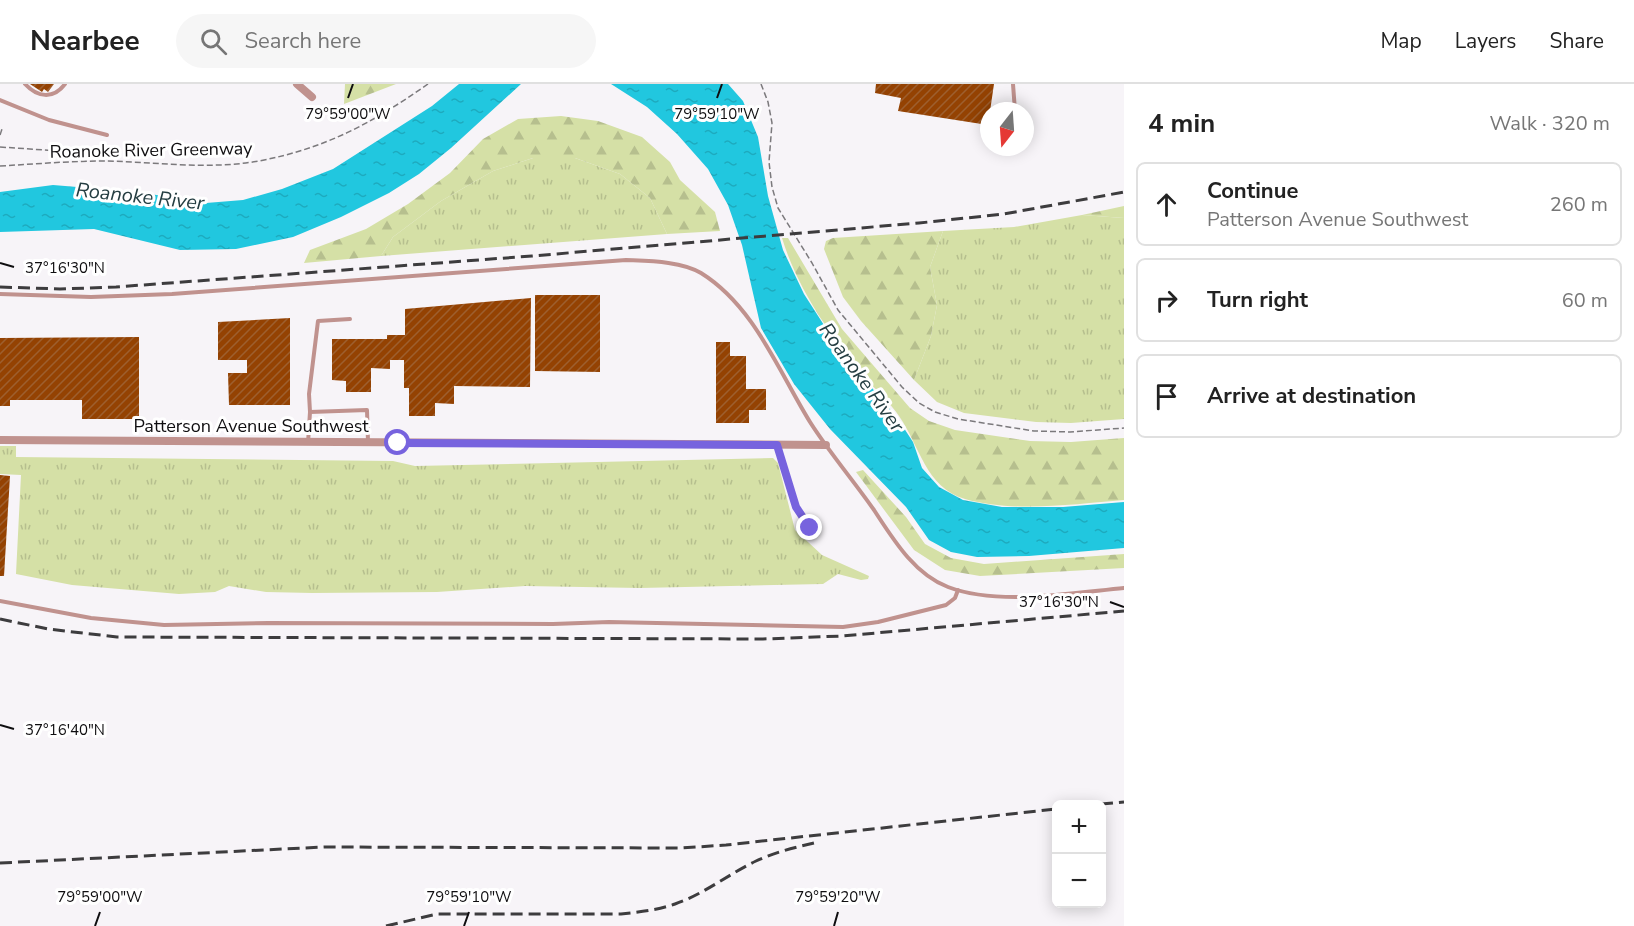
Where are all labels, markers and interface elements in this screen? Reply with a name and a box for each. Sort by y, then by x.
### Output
search box [176,14,596,68]
text: Nearbee [30,22,140,60]
icon: search [197,25,230,58]
text: Search here [245,26,361,56]
text: Map [1380,27,1422,55]
text: Layers [1455,27,1516,55]
text: Share [1549,27,1604,55]
north arrow [980,102,1034,156]
text: 79°59'00"W [305,104,391,124]
text: 79°59'10"W [674,104,760,124]
text: 4 min [1148,106,1215,141]
text: Walk · 320 m [1490,110,1610,137]
street label: Roanoke River Greenway [49,136,253,164]
water label: Roanoke River [74,176,206,217]
text: Continue [1207,176,1298,206]
icon: ahead [1150,188,1183,221]
text: 260 m [1550,191,1608,218]
text: Patterson Avenue Southwest [1207,206,1468,233]
text: 37°16'30"N [25,258,105,278]
icon: right [1150,284,1183,317]
text: Turn right [1207,285,1308,315]
text: 60 m [1562,287,1608,314]
water label: Roanoke River [813,317,911,438]
icon: arrive [1150,380,1183,413]
text: Arrive at destination [1207,381,1416,411]
street label: Patterson Avenue Southwest [133,414,369,438]
route start [384,429,410,455]
route end [796,514,822,540]
text: 37°16'30"N [1019,592,1099,612]
text: 37°16'40"N [25,720,105,740]
map controls [1052,800,1106,908]
button: + [1052,800,1106,854]
button: − [1052,854,1106,908]
text: 79°59'00"W [57,887,143,907]
text: 79°59'10"W [426,887,512,907]
text: 79°59'20"W [795,887,881,907]

